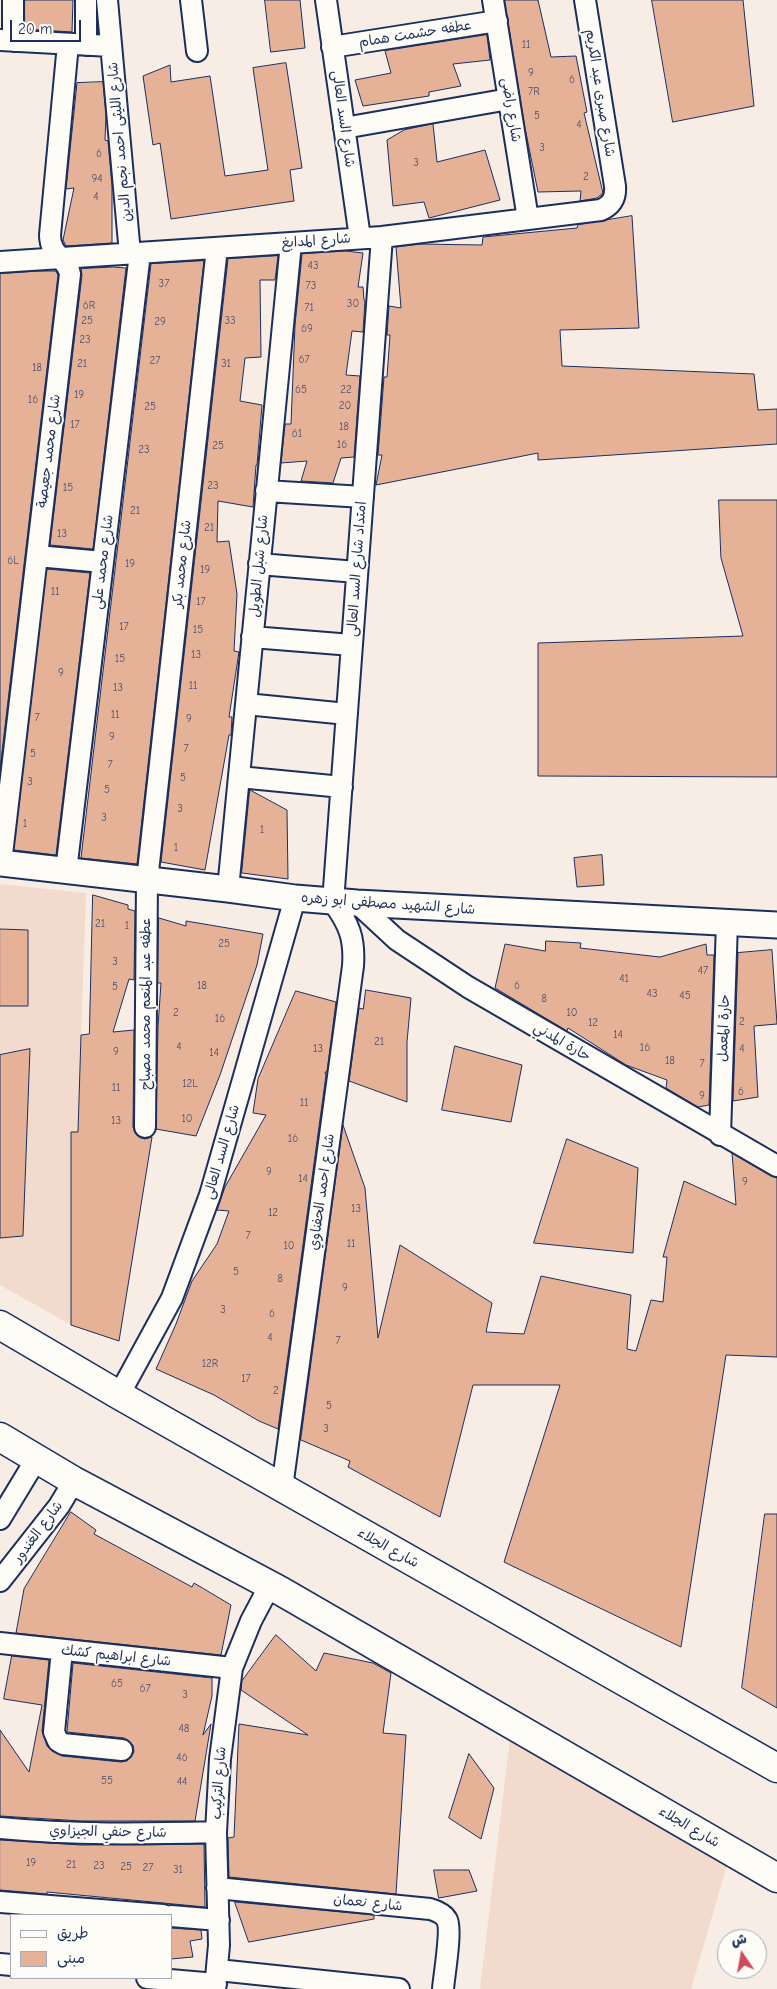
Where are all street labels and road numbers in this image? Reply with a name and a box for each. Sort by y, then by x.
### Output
street label: عطفه حشمت همام [358,17,472,51]
street label: شارع صبرى عبد الكريم [582,28,618,158]
street label: شارع الليثى احمد نجم الدين [105,61,135,223]
street label: شارع السد العالى [328,69,358,169]
street label: شارع راضى [498,77,524,143]
street label: شارع المدابغ [281,230,351,252]
street label: شارع محمد جعيصة [34,393,64,509]
street label: امتداد شارع السد العالى [344,501,370,637]
street label: شارع محمد على [89,514,117,610]
street label: شارع شبل الطويل [246,514,272,618]
street label: شارع محمد بكر [169,519,195,609]
street label: شارع الشهيد مصطفى ابو زهره [300,890,476,918]
street label: عطفه عبد المنعم محمد مصباح [138,918,154,1090]
street label: حارة المعمل [714,994,734,1062]
street label: حارة المدني [531,1019,593,1065]
street label: شارع السد العالى [200,1103,244,1201]
street label: شارع احمد الحفناوي [305,1133,339,1251]
street label: شارع الغندور [9,1498,67,1566]
street label: شارع الجلاء [354,1524,422,1572]
street label: شارع ابراهيم كشك [60,1642,172,1670]
street label: شارع التركيب [208,1746,230,1820]
street label: شارع الجلاء [656,1803,722,1851]
street label: شارع حنفي الجيزاوي [49,1823,167,1841]
street label: شارع نعمان [333,1891,403,1915]

